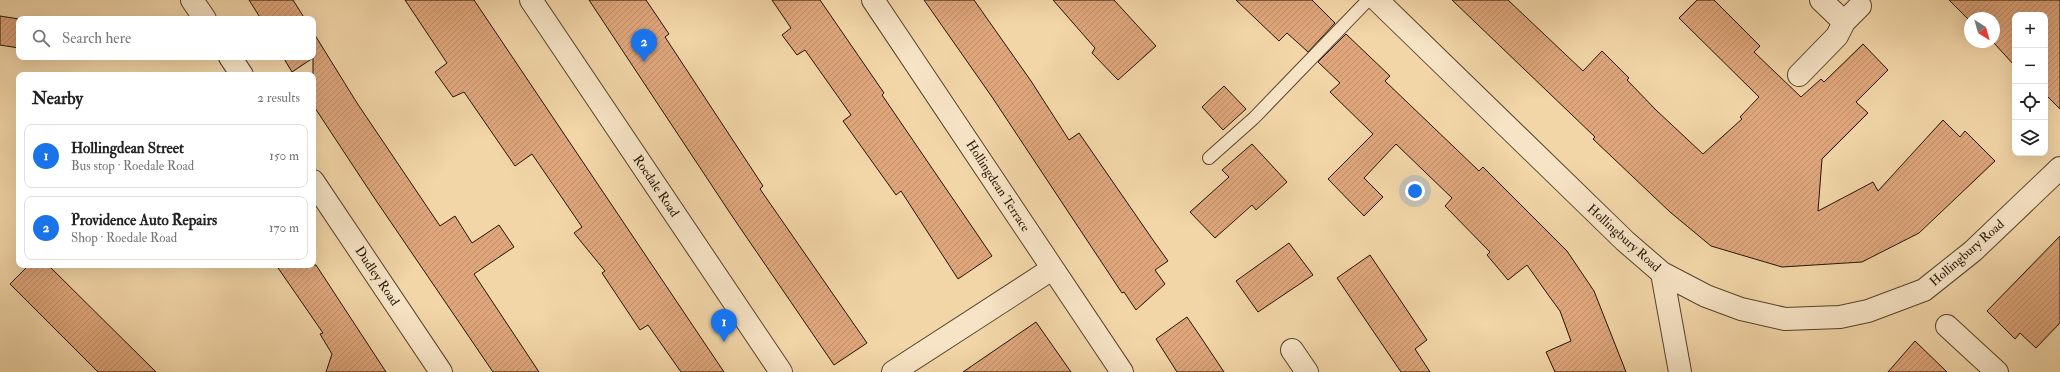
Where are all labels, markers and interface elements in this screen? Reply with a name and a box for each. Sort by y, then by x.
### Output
north arrow [1964,12,2000,48]
map controls [2012,12,2048,156]
button: + [2012,12,2048,48]
search box [16,16,316,60]
icon: search [30,27,52,49]
text: Search here [62,29,131,48]
pin: 2 [631,29,657,62]
button: − [2012,48,2048,84]
button: locate [2012,84,2048,120]
text: Nearby [32,88,83,109]
text: 2 results [257,90,300,106]
button: layers [2012,120,2048,156]
street label: Hollingdean Terrace [963,137,1034,235]
text: Hollingdean Street [71,139,184,158]
text: 1 [44,148,48,164]
text: 150 m [269,148,299,164]
street label: Roedale Road [629,152,683,220]
text: Bus stop · Roedale Road [71,158,194,174]
your location [1405,181,1425,201]
street label: Hollingbury Road [1583,201,1665,276]
text: Providence Auto Repairs [71,211,217,230]
street label: Hollingbury Road [1926,216,2009,290]
text: 2 [43,220,49,236]
text: 170 m [269,220,299,236]
text: Shop · Roedale Road [71,230,177,246]
street label: Dudley Road [351,243,403,310]
pin: 1 [711,309,737,342]

